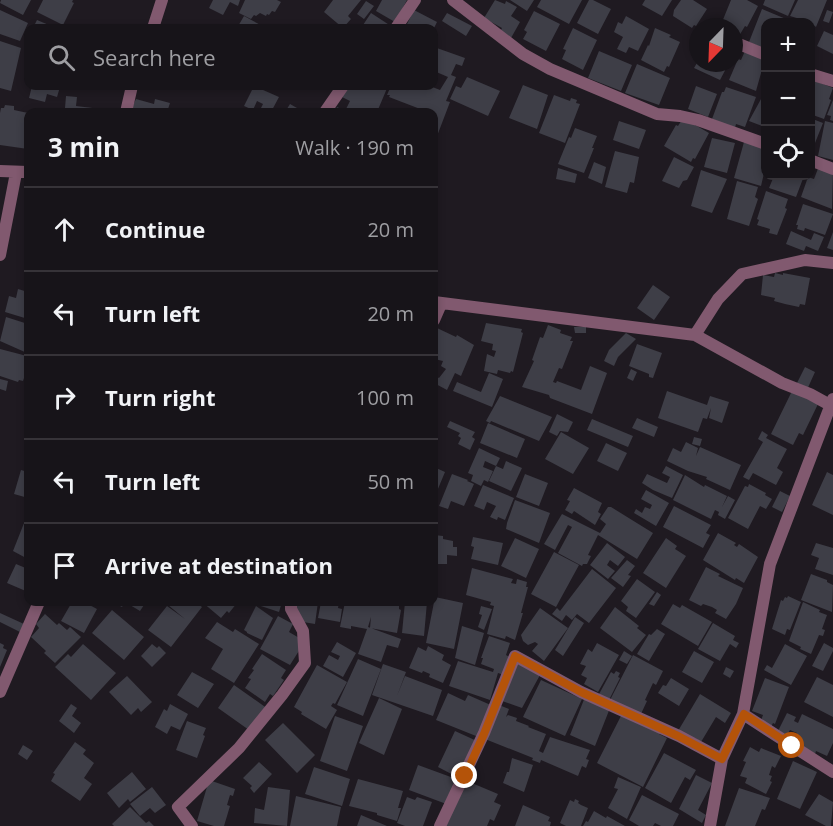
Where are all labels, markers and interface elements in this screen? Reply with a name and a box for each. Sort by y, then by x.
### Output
north arrow [689,18,743,72]
map controls [761,18,815,180]
button: + [761,18,815,72]
search box [24,24,438,90]
icon: search [45,41,78,74]
text: Search here [93,42,216,72]
button: − [761,72,815,126]
button: locate [761,126,815,180]
text: 3 min [48,129,120,165]
text: Walk · 190 m [295,134,414,161]
icon: ahead [48,213,81,246]
text: Continue [105,214,205,244]
text: 20 m [367,216,414,243]
icon: left [48,297,81,330]
text: Turn left [105,298,200,328]
text: 20 m [367,300,414,327]
icon: right [48,381,81,414]
text: Turn right [105,382,216,412]
text: 100 m [356,384,414,411]
icon: left [48,465,81,498]
text: Turn left [105,466,200,496]
text: 50 m [367,468,414,495]
icon: arrive [48,549,81,582]
text: Arrive at destination [105,550,333,580]
route start [778,732,804,758]
route end [451,762,477,788]

